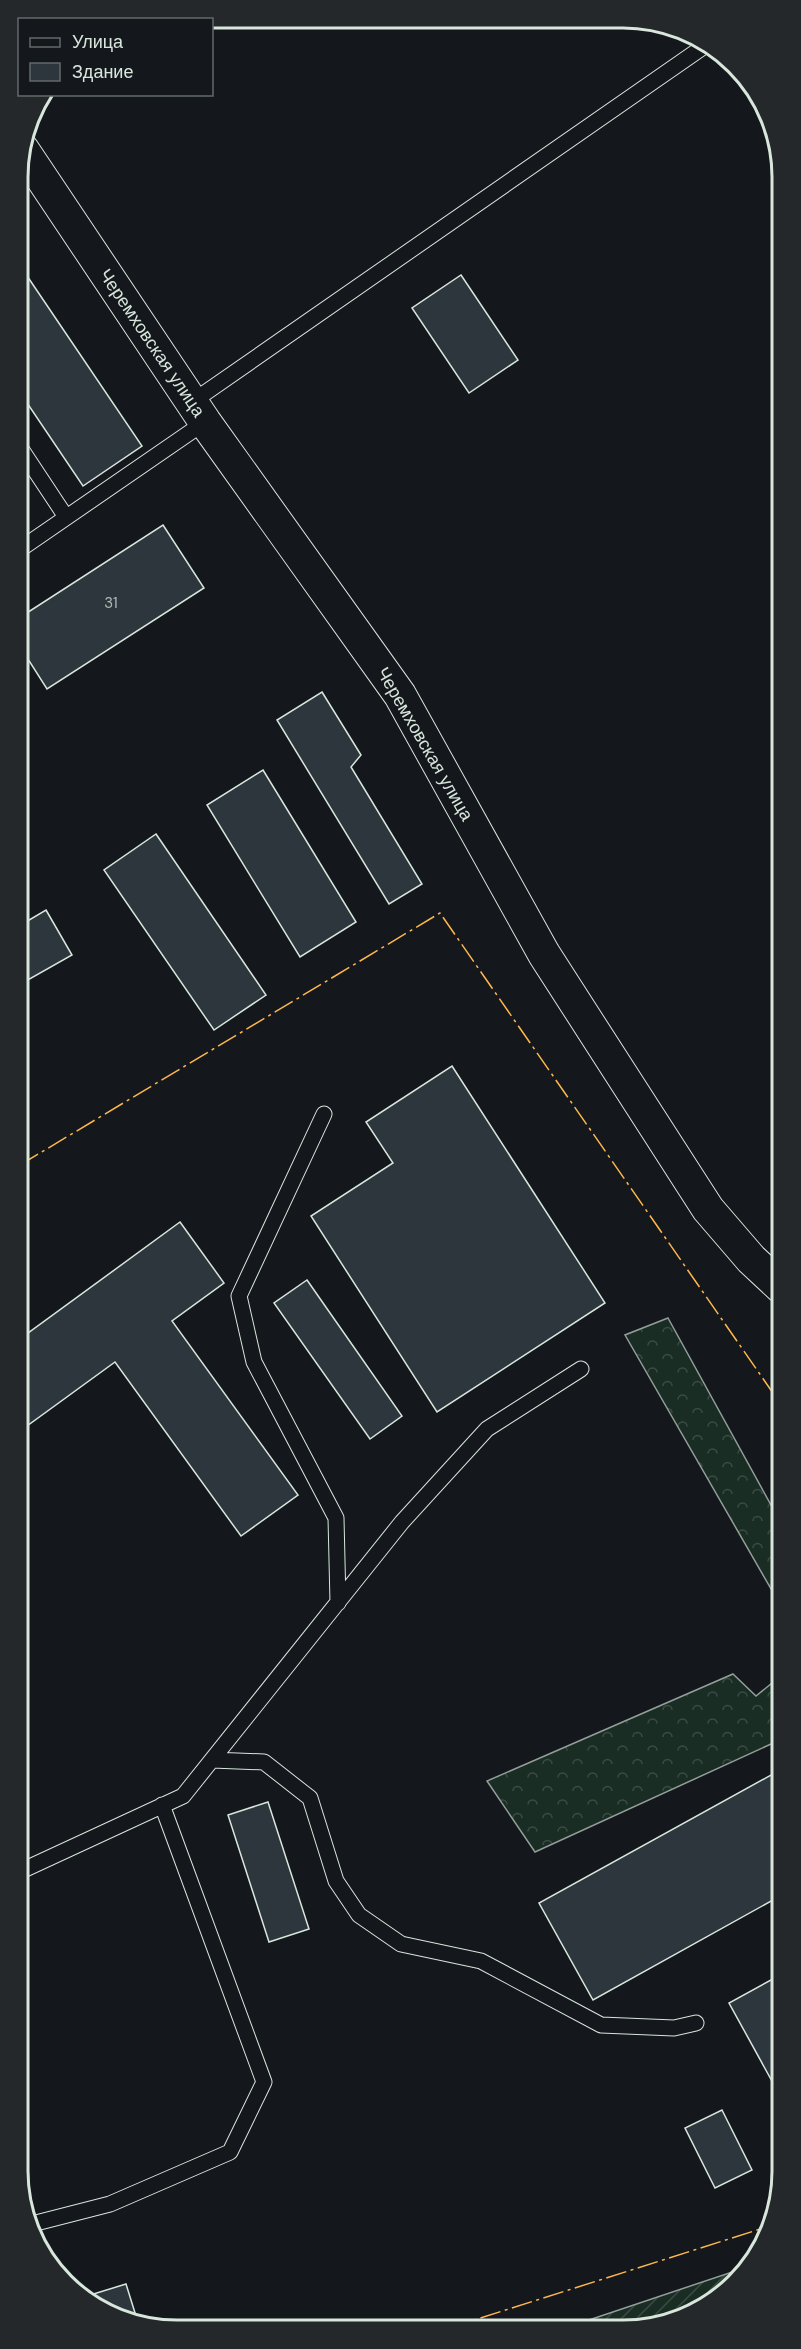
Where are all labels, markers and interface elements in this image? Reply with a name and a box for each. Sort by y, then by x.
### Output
legend [18,18,213,96]
text: Улица [72,30,124,54]
text: Здание [72,60,133,84]
street label: Черемховская улица [93,264,211,423]
house number: 31 [104,593,118,613]
street label: Черемховская улица [371,663,479,826]

